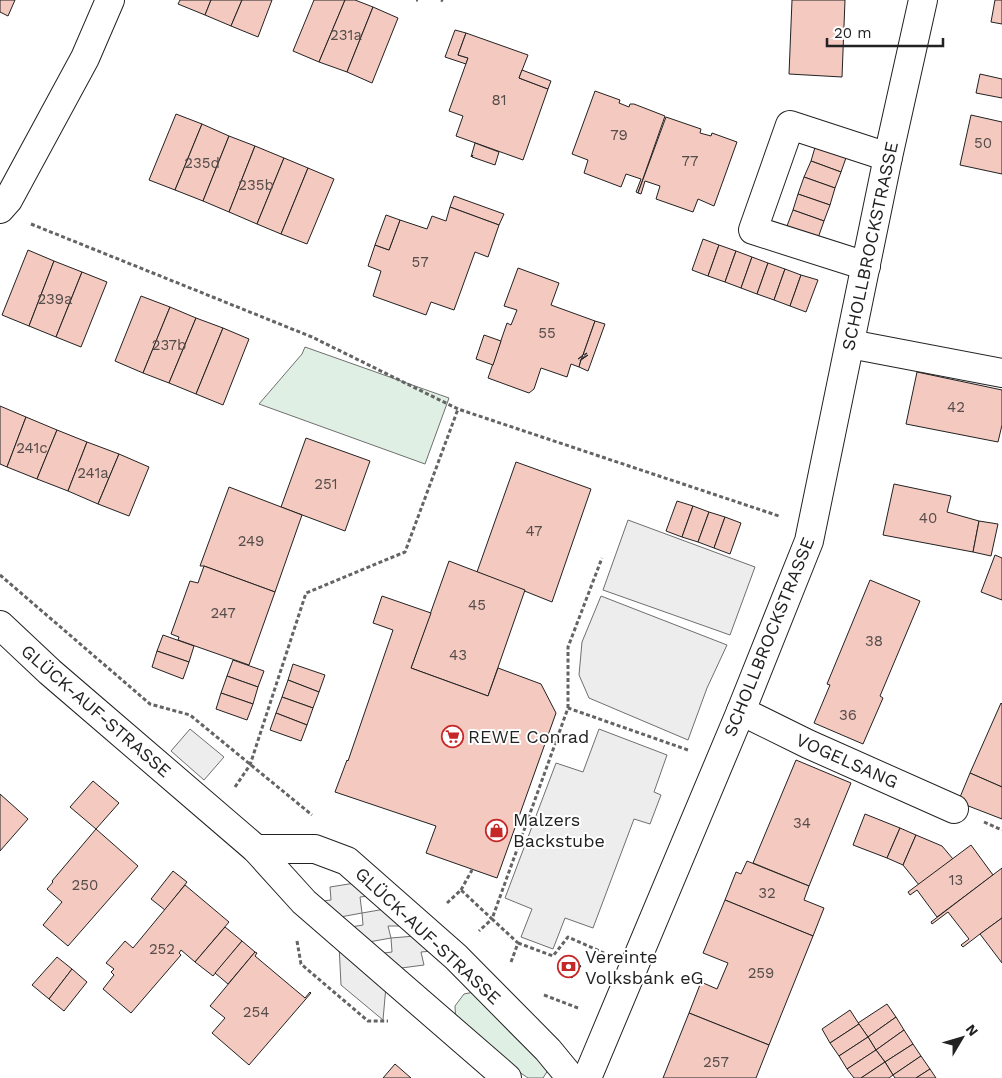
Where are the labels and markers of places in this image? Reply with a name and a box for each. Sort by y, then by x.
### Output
supermarket icon: REWE Conrad [440,725,464,749]
place label: REWE Conrad [468,726,589,747]
place label: Malzers Backstube [513,809,605,851]
shop icon: Malzers Backstube [485,818,509,842]
place label: Vereinte Volksbank eG [585,946,704,988]
bank icon: Vereinte Volksbank eG [557,955,581,979]

